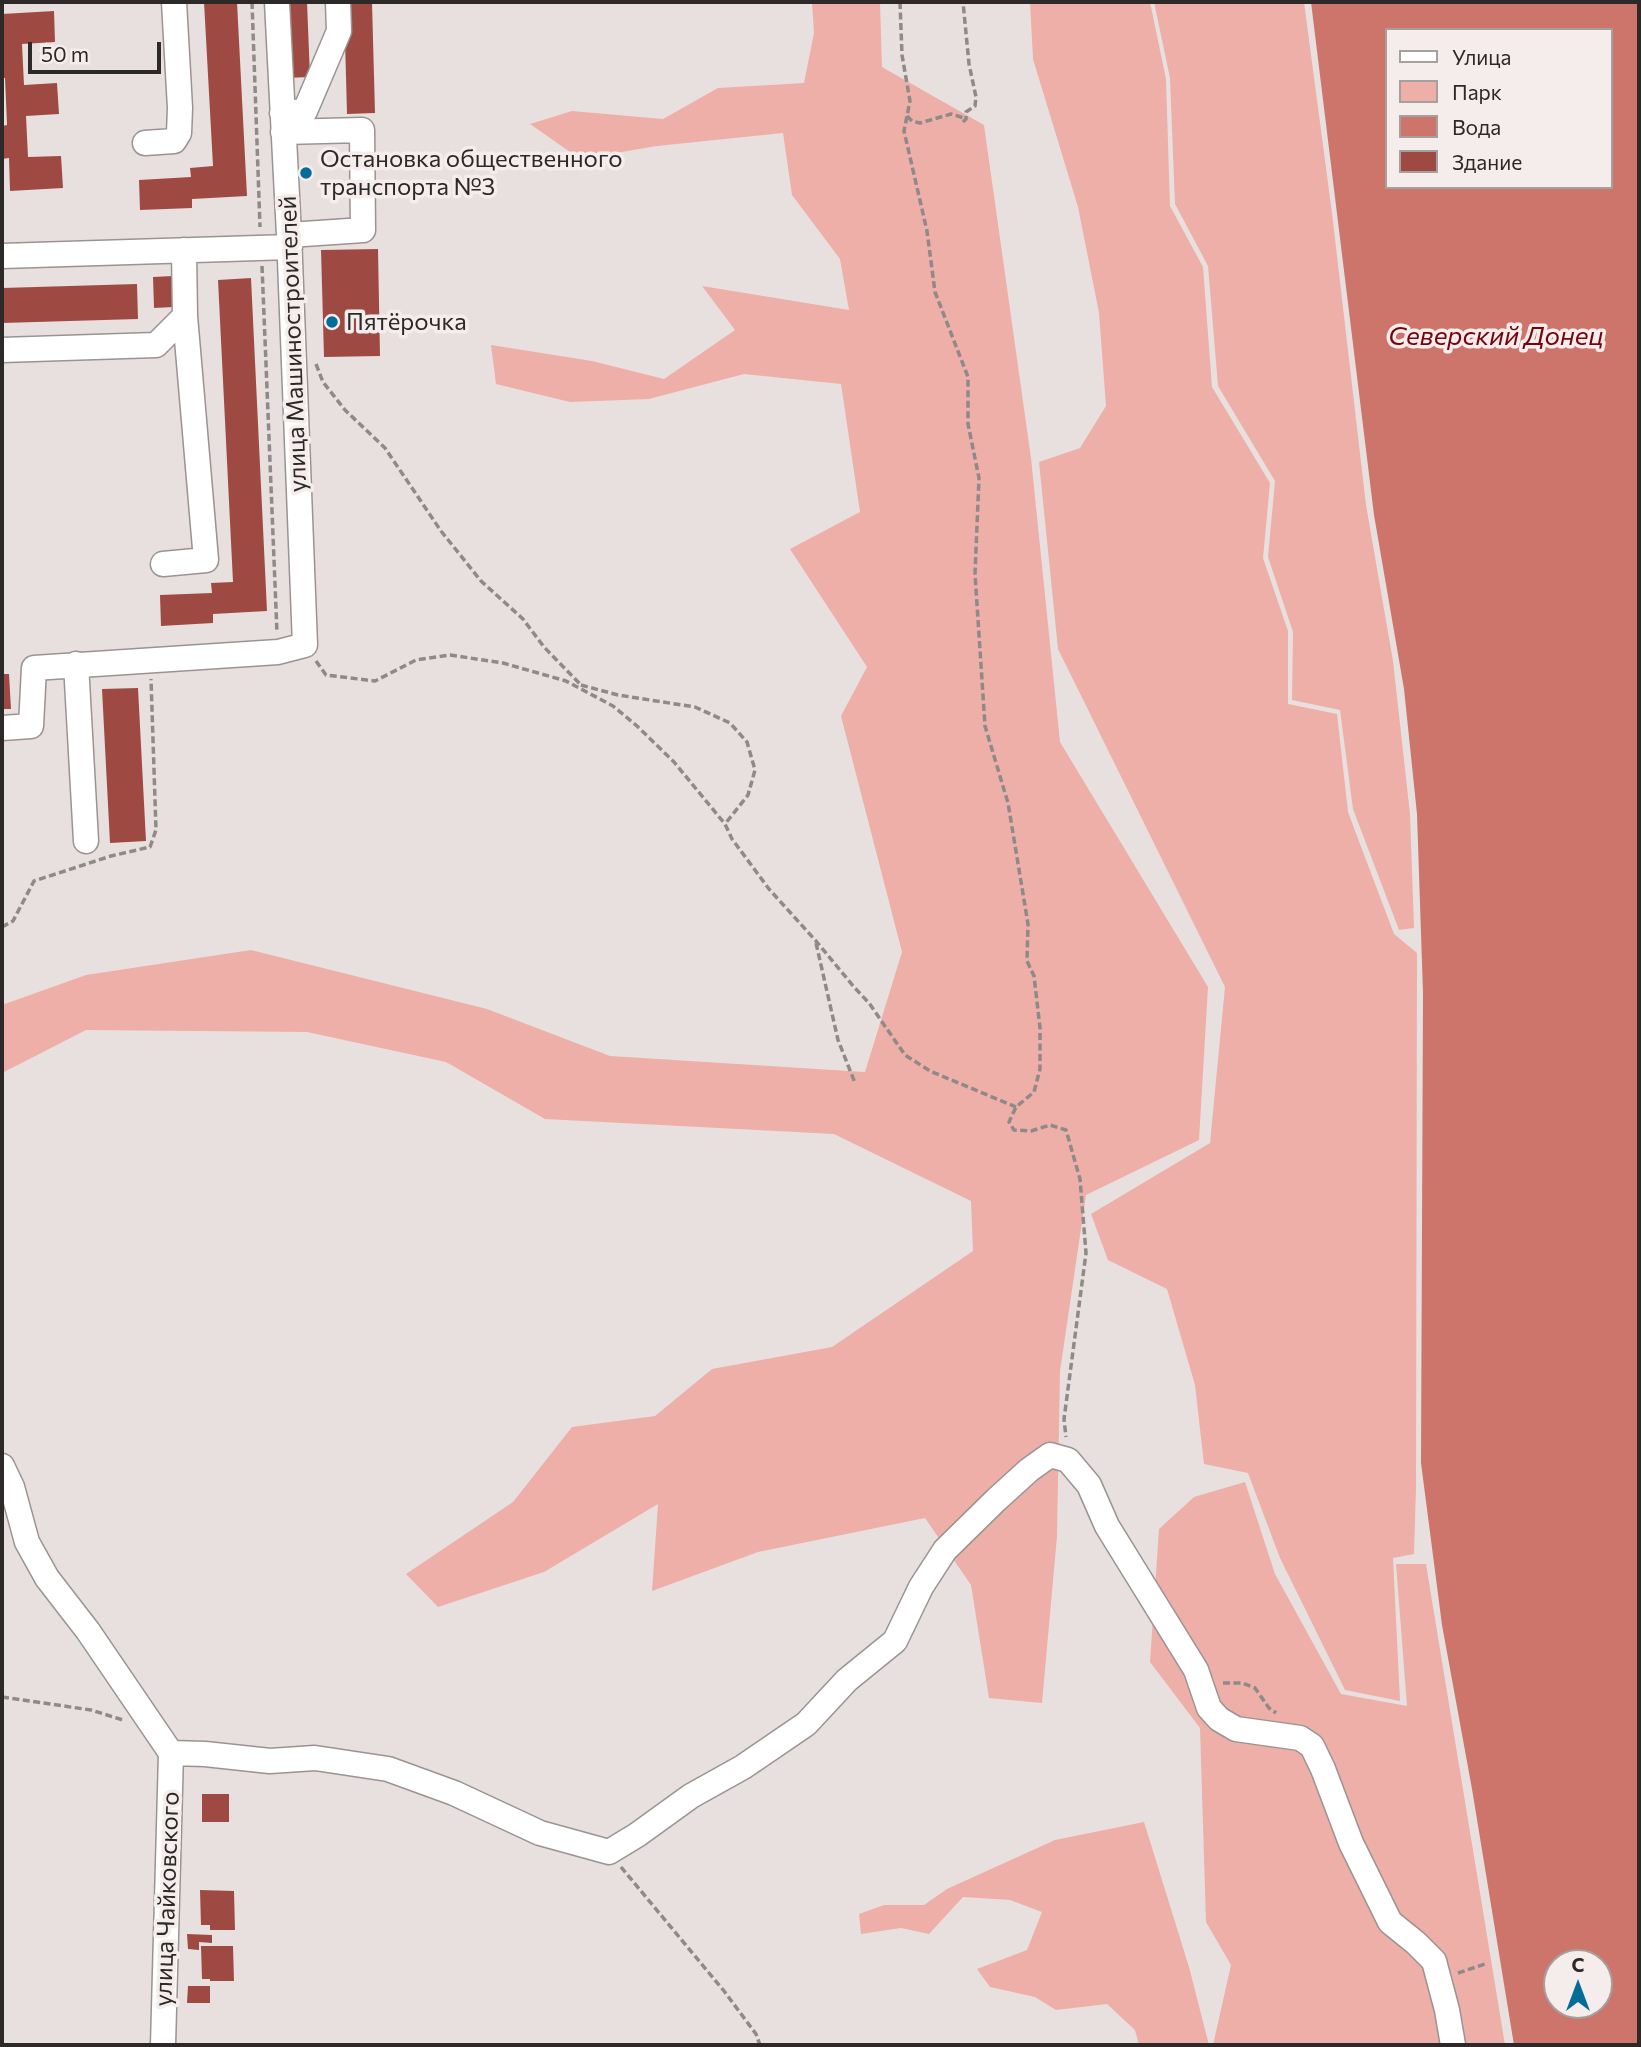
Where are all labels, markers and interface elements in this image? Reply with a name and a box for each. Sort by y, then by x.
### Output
scale bar [32,28,164,72]
legend [1386,28,1613,189]
text: 50 m [41,41,89,66]
text: Улица [1452,44,1511,69]
text: Парк [1452,79,1502,104]
text: Вода [1452,114,1501,139]
place label: Остановка общественного транспорта №3 [320,145,623,201]
text: Здание [1452,149,1522,174]
marker: Остановка общественного транспорта №3 [298,165,314,181]
street label: улица Машиностроителей [273,195,313,493]
place label: Пятёрочка [346,308,467,336]
marker: Пятёрочка [324,314,340,330]
water label: Северский Донец [1388,320,1604,352]
street label: улица Чайковского [149,1791,185,2007]
north arrow [1543,1949,1613,2019]
text: С [1572,1953,1585,1976]

